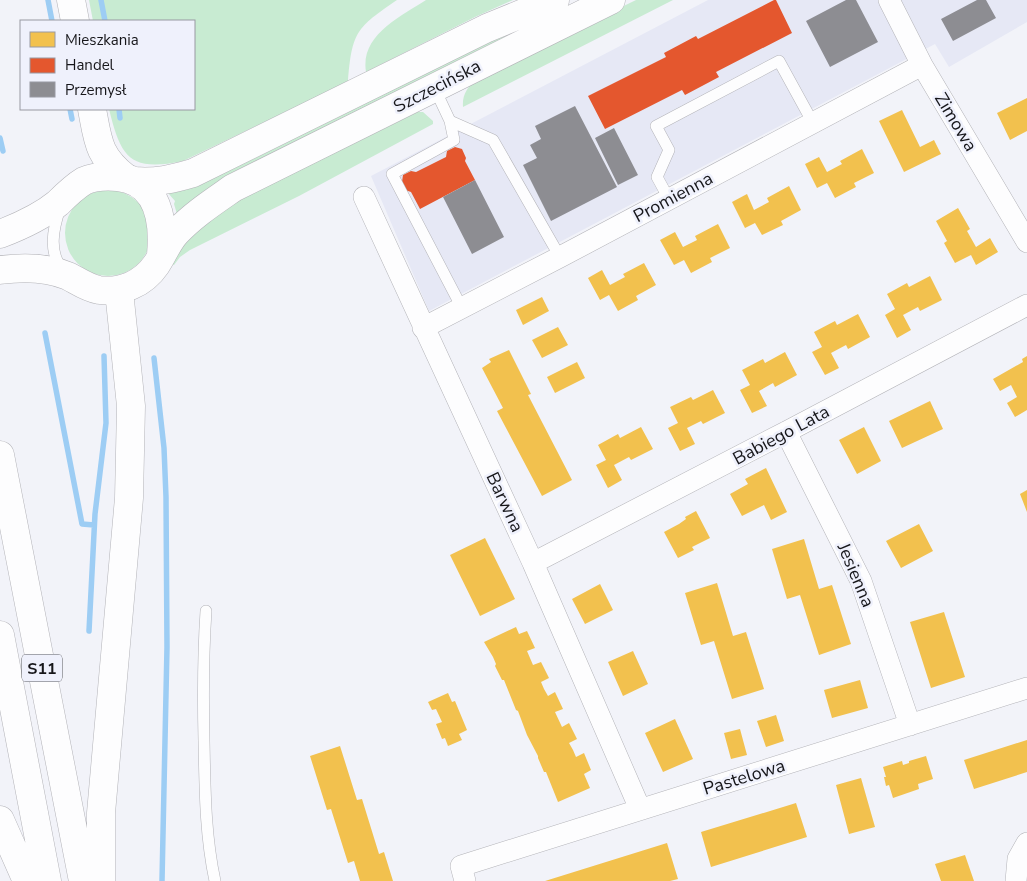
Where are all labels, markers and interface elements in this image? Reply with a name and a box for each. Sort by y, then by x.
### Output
legend [20,20,195,110]
text: Mieszkania [65,30,139,50]
street label: Szczecińska [389,54,485,118]
text: Handel [65,55,115,75]
text: Przemysł [65,80,127,100]
street label: Zimowa [929,88,983,156]
street label: Promienna [629,166,717,228]
street label: Babiego Lata [728,399,834,471]
street label: Barwna [481,468,529,536]
street label: Jesienna [831,538,880,611]
road number: S11 [22,654,62,681]
street label: Pastelowa [700,753,788,801]

